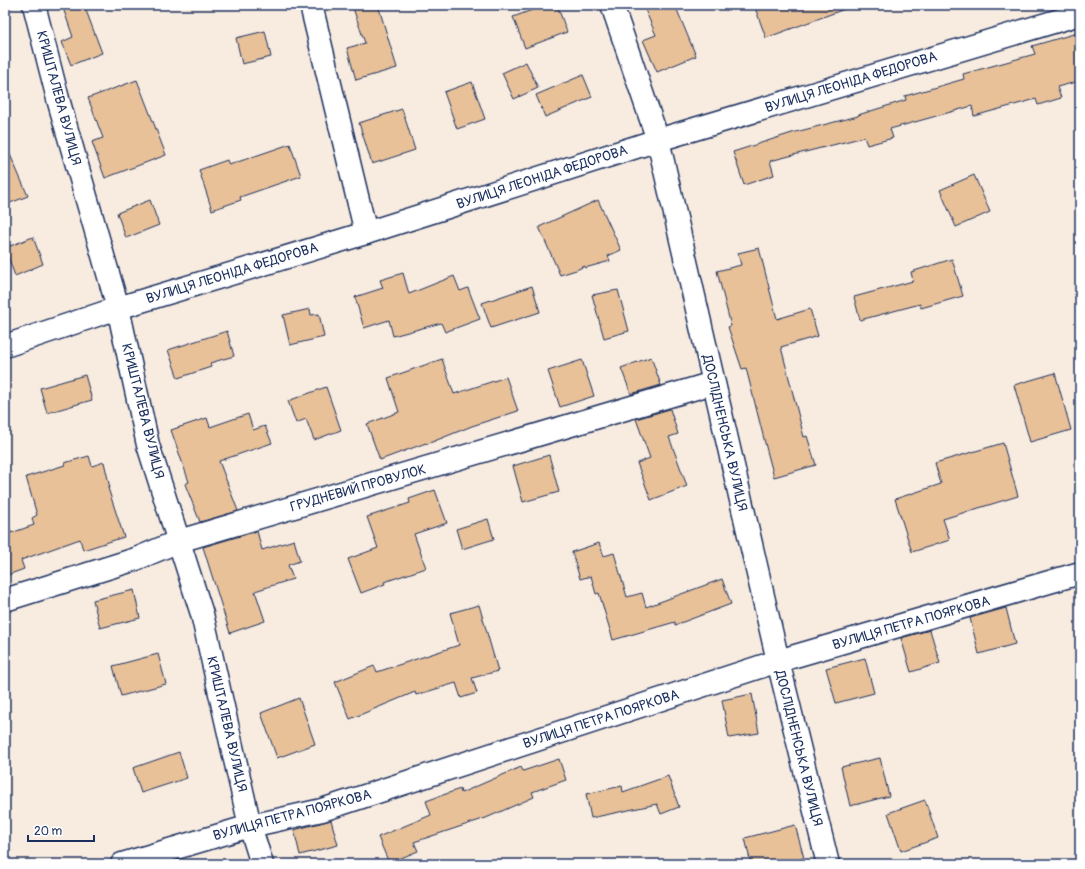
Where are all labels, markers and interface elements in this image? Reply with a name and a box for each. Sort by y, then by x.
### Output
street label: КРИШТАЛЕВА ВУЛИЦЯ [33,29,85,167]
street label: ВУЛИЦЯ ЛЕОНІДА ФЕДОРОВА [763,48,939,116]
street label: ВУЛИЦЯ ЛЕОНІДА ФЕДОРОВА [454,141,630,213]
street label: ВУЛИЦЯ ЛЕОНІДА ФЕДОРОВА [144,239,320,307]
street label: КРИШТАЛЕВА ВУЛИЦЯ [118,342,168,480]
street label: ДОСЛІДНЕНСЬКА ВУЛИЦЯ [698,352,751,513]
street label: ГРУДНЕВИЙ ПРОВУЛОК [288,460,428,516]
street label: ВУЛИЦЯ ПЕТРА ПОЯРКОВА [830,592,992,654]
street label: КРИШТАЛЕВА ВУЛИЦЯ [203,655,251,793]
street label: ДОСЛІДНЕНСЬКА ВУЛИЦЯ [771,667,827,828]
street label: ВУЛИЦЯ ПЕТРА ПОЯРКОВА [521,686,681,752]
street label: ВУЛИЦЯ ПЕТРА ПОЯРКОВА [211,786,373,844]
scale bar [28,817,94,843]
text: 20 m [34,824,63,839]

